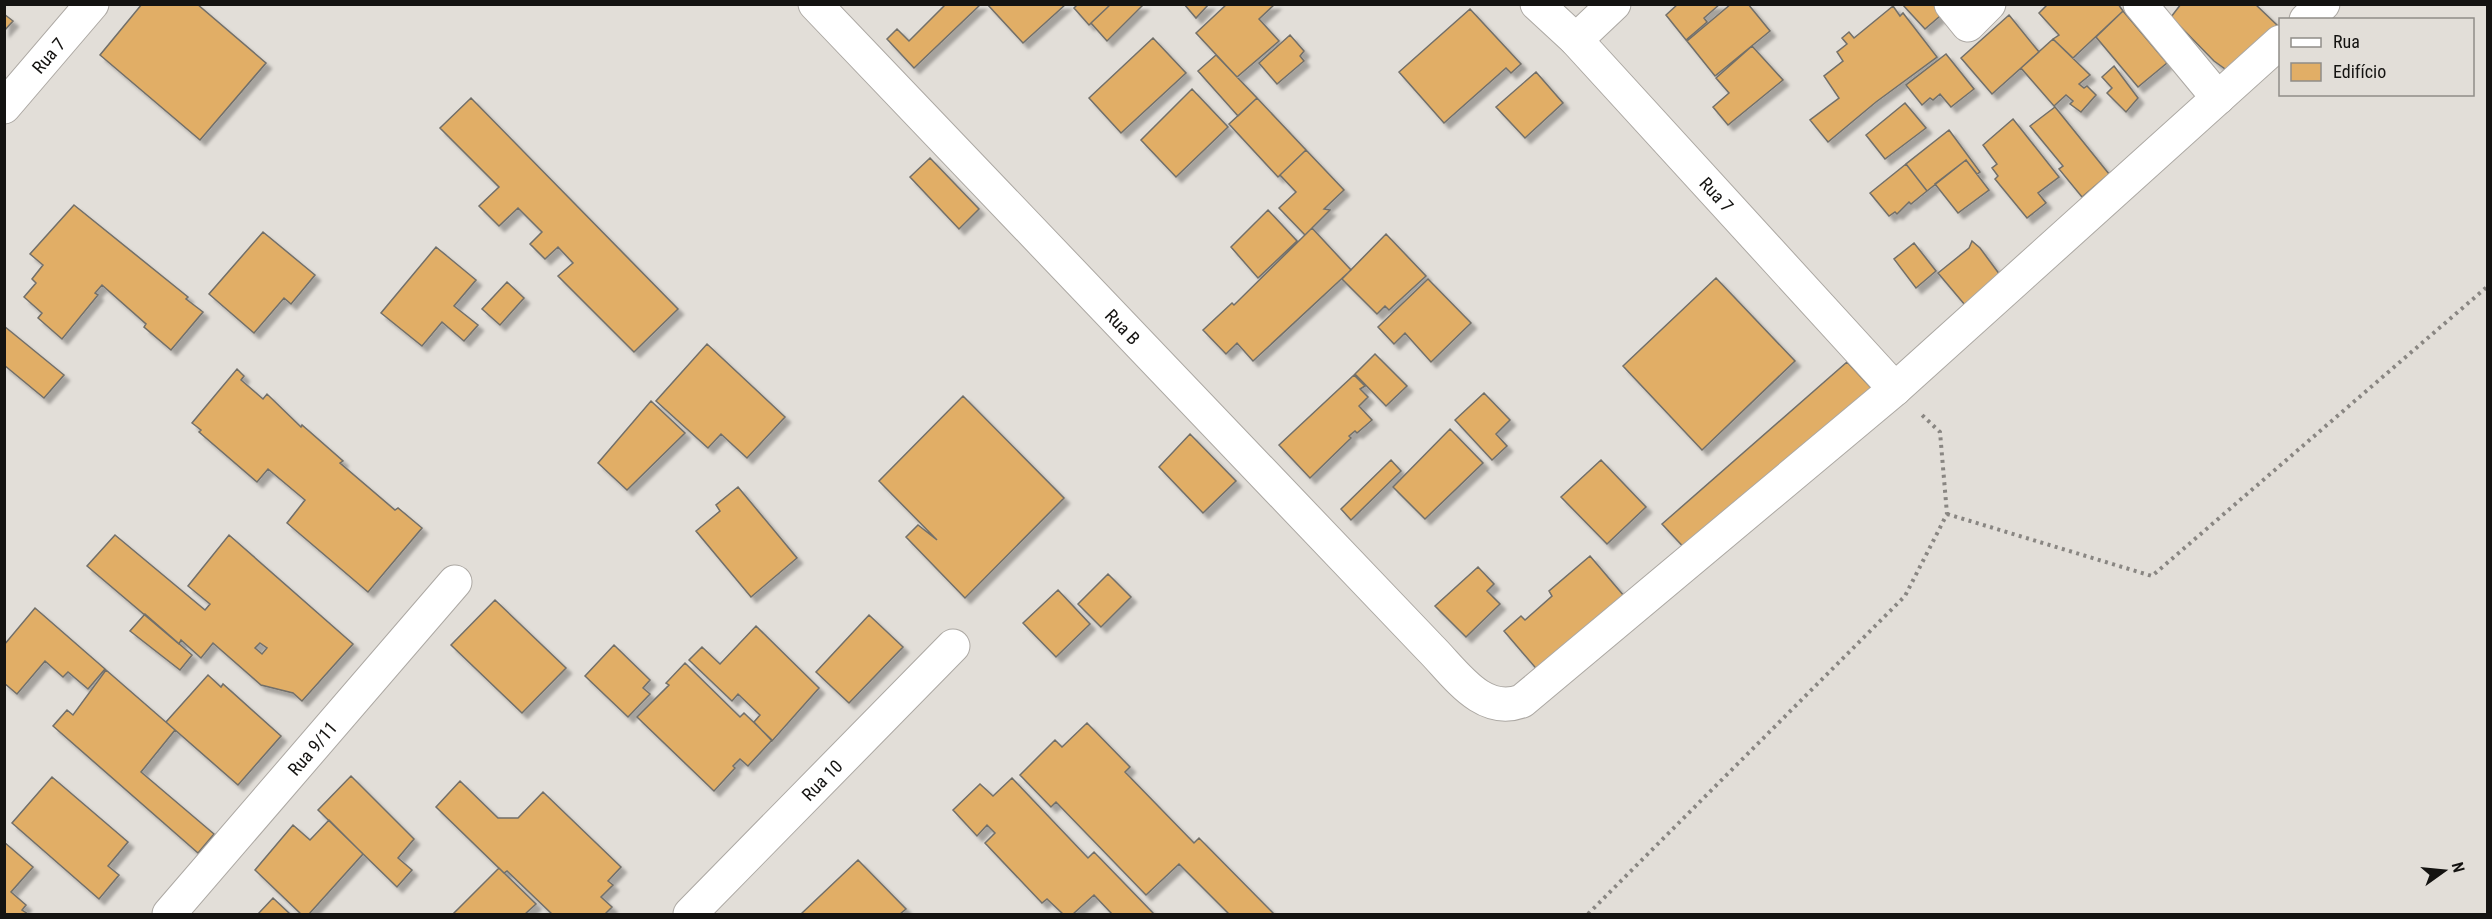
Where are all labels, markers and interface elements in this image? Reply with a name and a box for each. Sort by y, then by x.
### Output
legend [2279,18,2474,96]
text: Rua [2333,31,2360,52]
street label: Rua 7 [27,33,69,77]
text: Edifício [2333,61,2386,82]
street label: Rua 7 [1696,172,1738,216]
street label: Rua B [1101,305,1145,349]
street label: Rua 9/11 [283,717,341,779]
street label: Rua 10 [797,755,846,805]
north arrow [2414,841,2474,901]
text: N [2448,860,2468,874]

